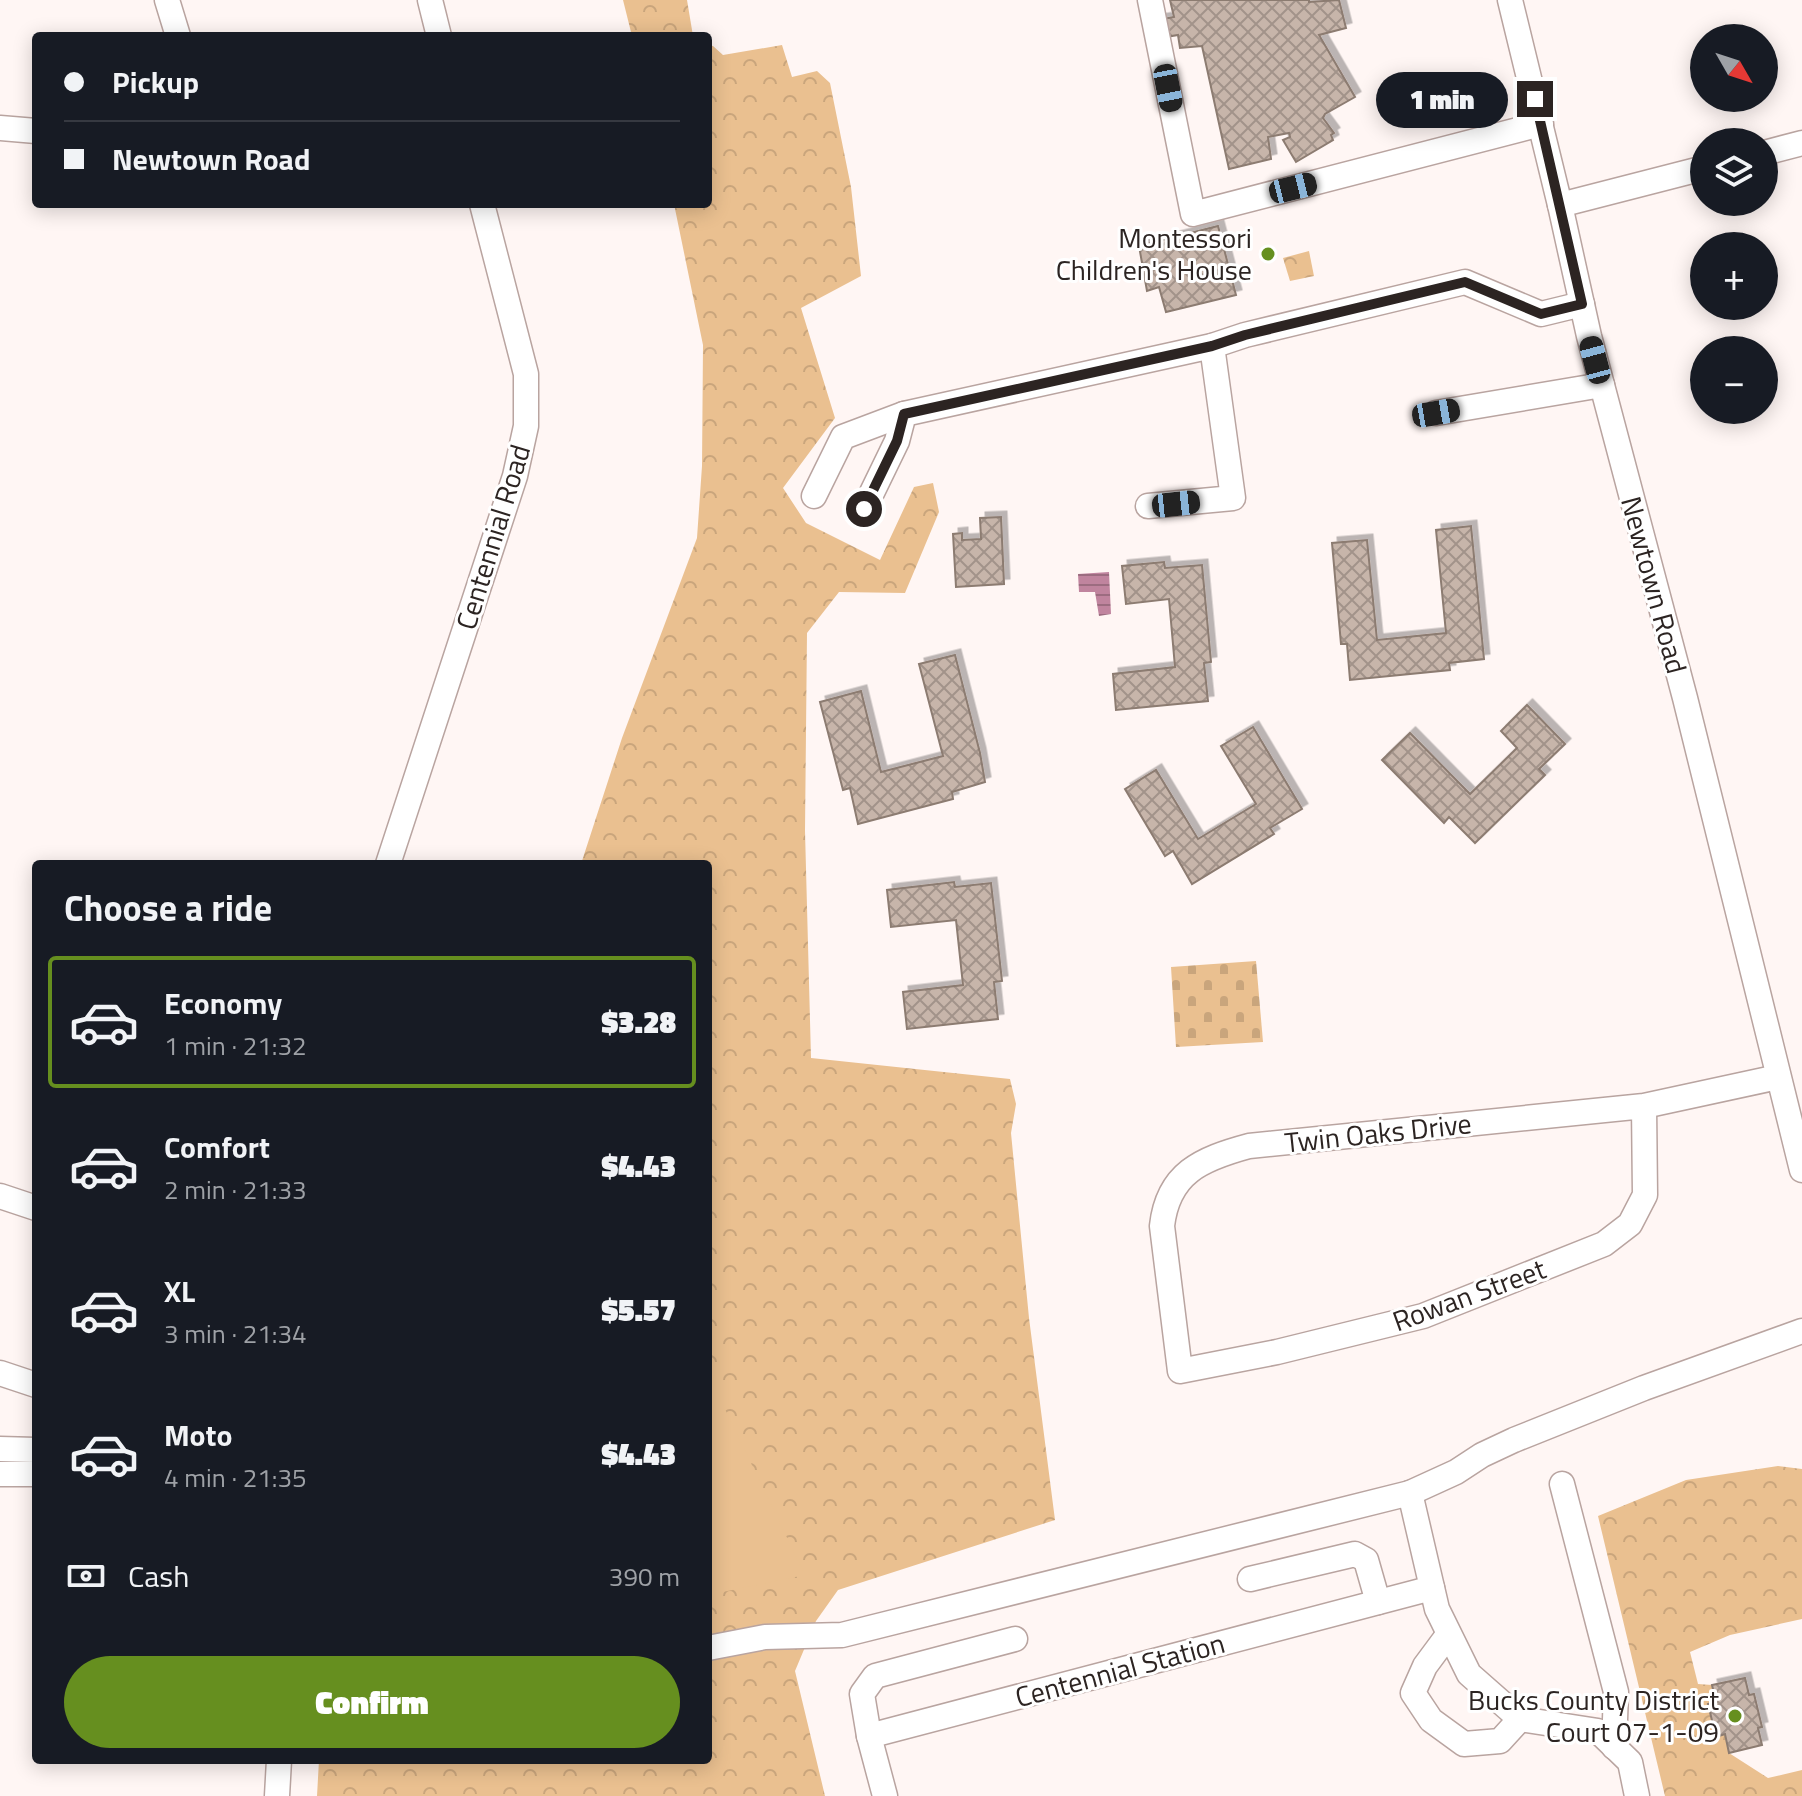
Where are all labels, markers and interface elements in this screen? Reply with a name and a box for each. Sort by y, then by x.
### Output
north arrow [1690,24,1778,112]
map controls [1690,24,1778,424]
text: Pickup [112,59,199,105]
car [1152,62,1184,114]
callout: 1 min [1375,71,1507,127]
text: 1 min [1410,80,1474,119]
route end [1517,81,1553,117]
button: layers [1690,128,1778,216]
text: Newtown Road [112,136,310,182]
car [1267,171,1319,205]
place label: Montessori Children's House [1056,216,1252,291]
button: + [1690,232,1778,320]
marker: Montessori Children's House [1259,245,1277,263]
car [1577,334,1613,386]
button: − [1690,336,1778,424]
car [1410,397,1462,429]
street label: Centennial Road [444,439,541,635]
car [1151,490,1201,518]
route start [846,491,882,527]
street label: Newtown Road [1610,492,1699,678]
text: Choose a ride [64,880,272,935]
text: Economy [164,980,282,1026]
icon: car [68,986,140,1058]
text: $3.28 [602,999,676,1045]
text: 1 min · 21:32 [164,1026,307,1065]
street label: Twin Oaks Drive [1282,1101,1474,1164]
text: Comfort [164,1124,270,1170]
icon: car [68,1130,140,1202]
text: $4.43 [602,1143,676,1189]
text: 2 min · 21:33 [164,1170,307,1209]
street label: Rowan Street [1386,1247,1552,1342]
text: XL [164,1268,195,1314]
icon: car [68,1274,140,1346]
text: $5.57 [602,1287,676,1333]
text: 3 min · 21:34 [164,1314,307,1353]
text: Moto [164,1412,232,1458]
icon: car [68,1418,140,1490]
text: $4.43 [602,1431,676,1477]
text: 4 min · 21:35 [164,1458,307,1497]
text: Cash [128,1553,189,1599]
icon: cash [64,1554,108,1598]
text: 390 m [609,1557,680,1596]
street label: Centennial Station [1010,1621,1229,1718]
button: Confirm [64,1656,680,1748]
place label: Bucks County District Court 07-1-09 [1468,1678,1719,1753]
marker: Bucks County District Court 07-1-09 [1726,1707,1744,1725]

